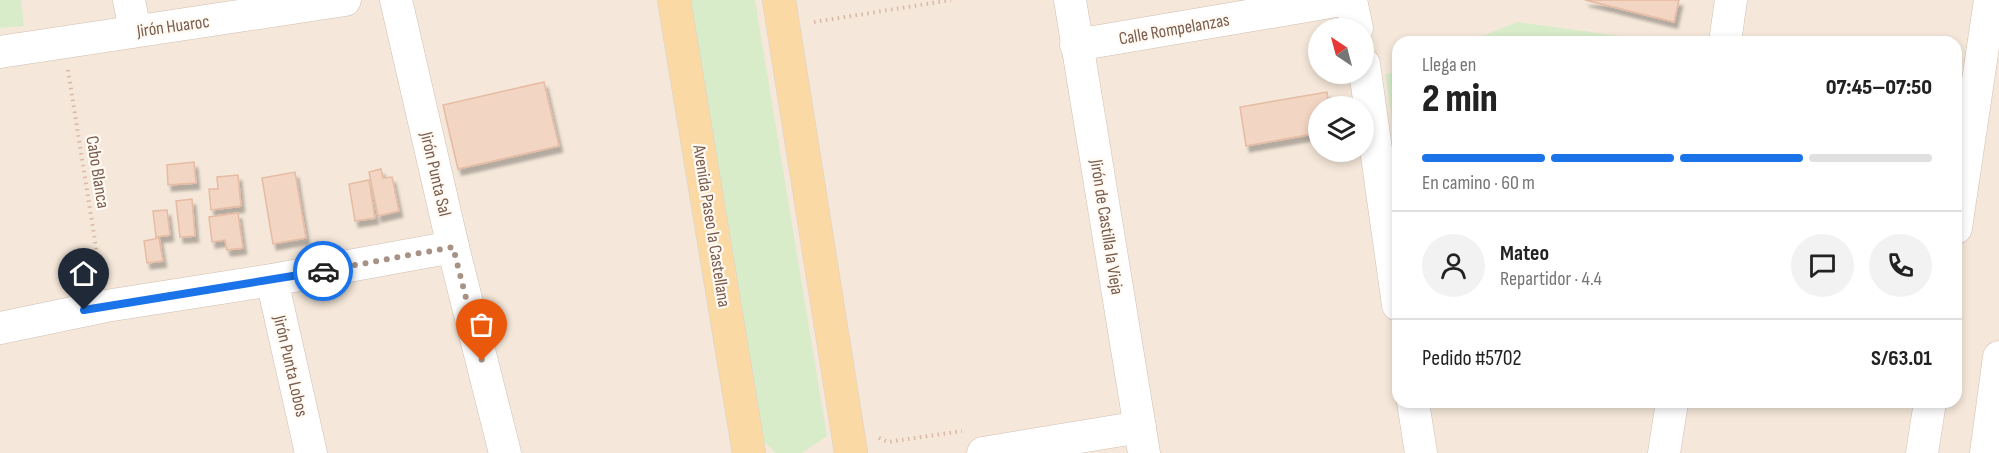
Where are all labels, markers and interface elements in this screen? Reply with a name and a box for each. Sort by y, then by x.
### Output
street label: Calle Rompelanzas [1117,9,1231,50]
street label: Jirón Huaroc [134,11,211,42]
north arrow [1308,18,1374,84]
map controls [1308,18,1374,162]
text: Llega en [1422,53,1476,77]
text: 07:45–07:50 [1826,74,1932,101]
text: 2 min [1422,76,1498,123]
button: layers [1308,96,1374,162]
street label: Jirón Punta Sal [415,129,455,218]
street label: Cabo Blanca [81,134,114,210]
street label: Avenida Paseo la Castellana [688,142,735,309]
street label: Jirón de Castilla la Vieja [1085,157,1128,296]
text: En camino · 60 m [1422,171,1535,195]
button: person [1422,234,1485,297]
button: chat [1791,234,1854,297]
button: phone [1869,234,1932,297]
text: Mateo [1500,240,1549,267]
courier [293,241,353,301]
pin [58,248,109,310]
icon: car [307,255,340,288]
icon: home [67,257,100,290]
text: Repartidor · 4.4 [1500,267,1602,291]
pin [456,299,507,361]
icon: bag [465,308,498,341]
street label: Jirón Punta Lobos [268,312,312,419]
text: Pedido #5702 [1422,345,1522,372]
text: S/63.01 [1871,345,1932,372]

